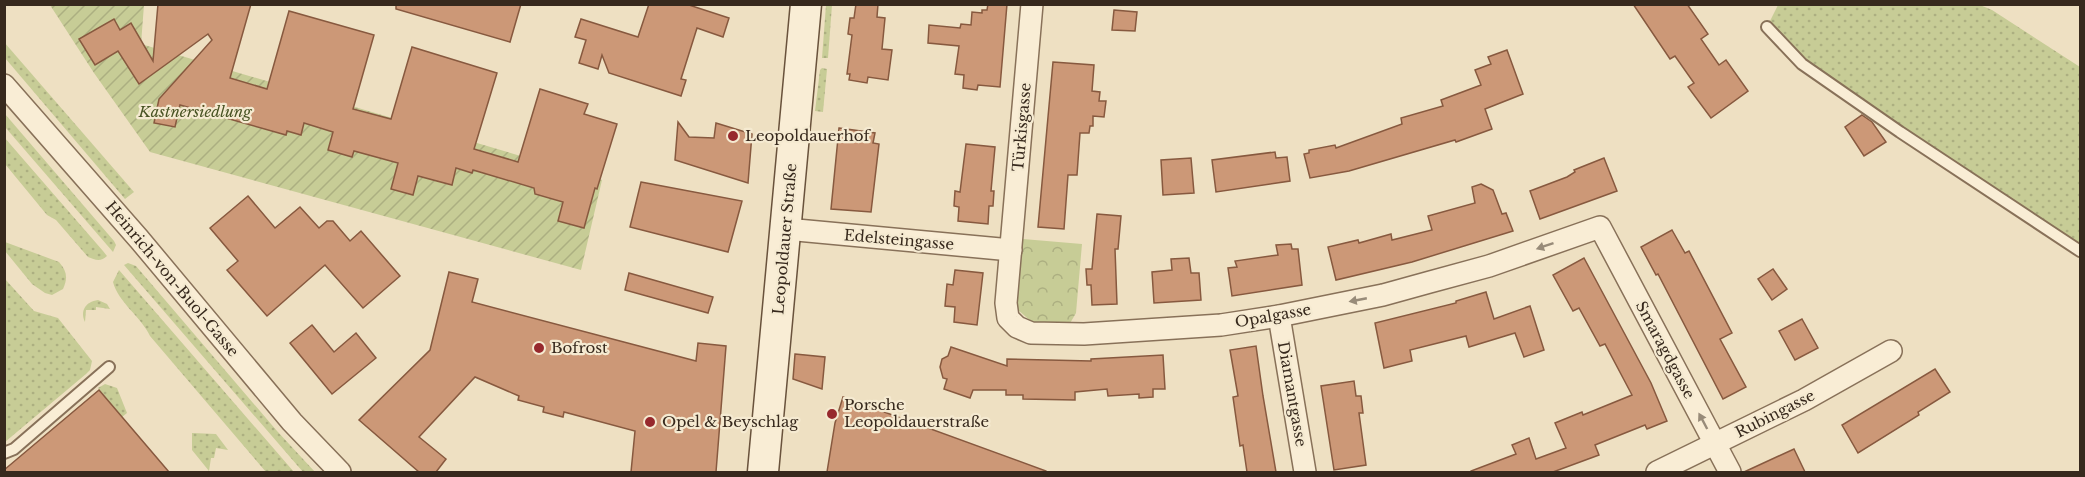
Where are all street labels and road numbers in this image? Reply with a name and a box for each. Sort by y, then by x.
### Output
street label: Türkisgasse [1008,82,1035,172]
street label: Leopoldauer Straße [768,162,801,315]
street label: Heinrich-von-Buol-Gasse [102,197,243,360]
street label: Edelsteingasse [843,225,955,254]
street label: Smaragdgasse [1632,298,1699,402]
street label: Opalgasse [1233,299,1313,332]
street label: Diamantgasse [1274,340,1311,448]
street label: Rubingasse [1732,385,1818,442]

